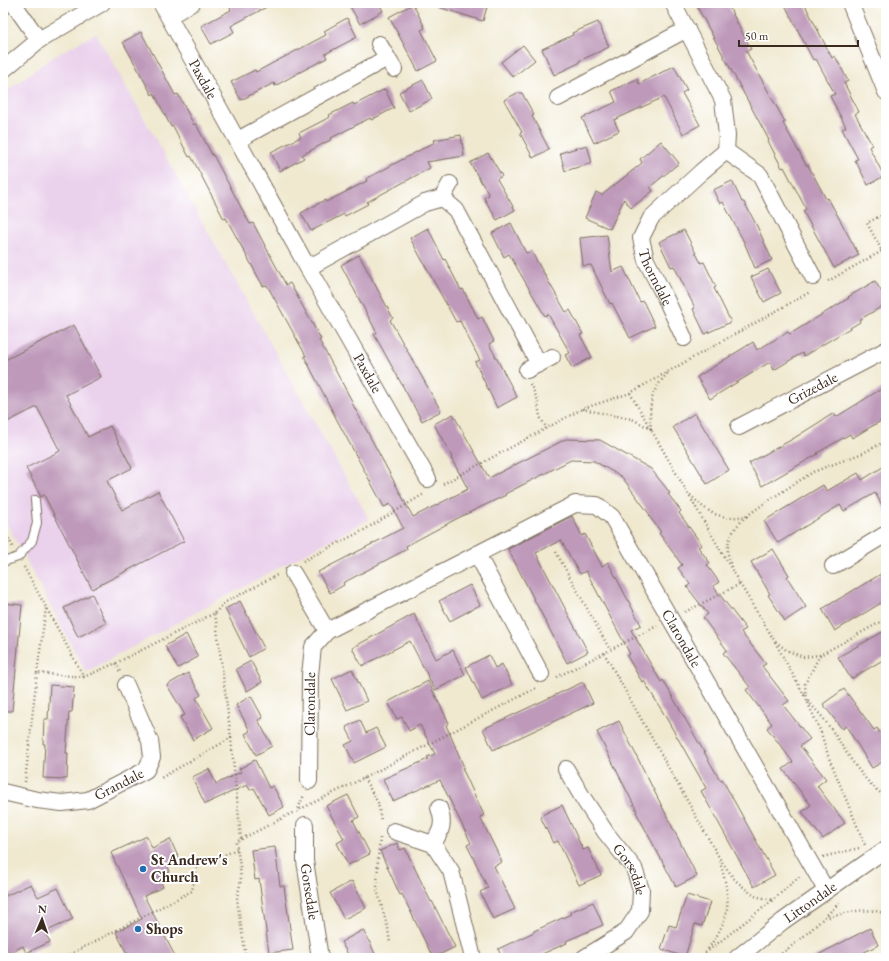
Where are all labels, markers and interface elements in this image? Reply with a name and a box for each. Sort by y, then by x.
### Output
scale bar [739,22,858,48]
text: 50 m [745,28,769,44]
street label: Paxdale [185,56,222,102]
street label: Thorndale [635,247,678,308]
street label: Paxdale [349,350,387,396]
street label: Grizedale [784,367,841,409]
street label: Clarondale [658,606,706,670]
street label: Clarondale [299,672,319,736]
street label: Grandale [91,763,147,804]
street label: Gorsedale [609,839,651,896]
place label: St Andrew's Church [151,850,228,886]
street label: Gorsedale [296,862,324,921]
marker: St Andrew's Church [138,864,148,874]
street label: Littondale [780,877,840,927]
north arrow [22,899,62,939]
text: N [38,902,47,916]
place label: Shops [146,919,183,938]
marker: Shops [133,924,143,934]

